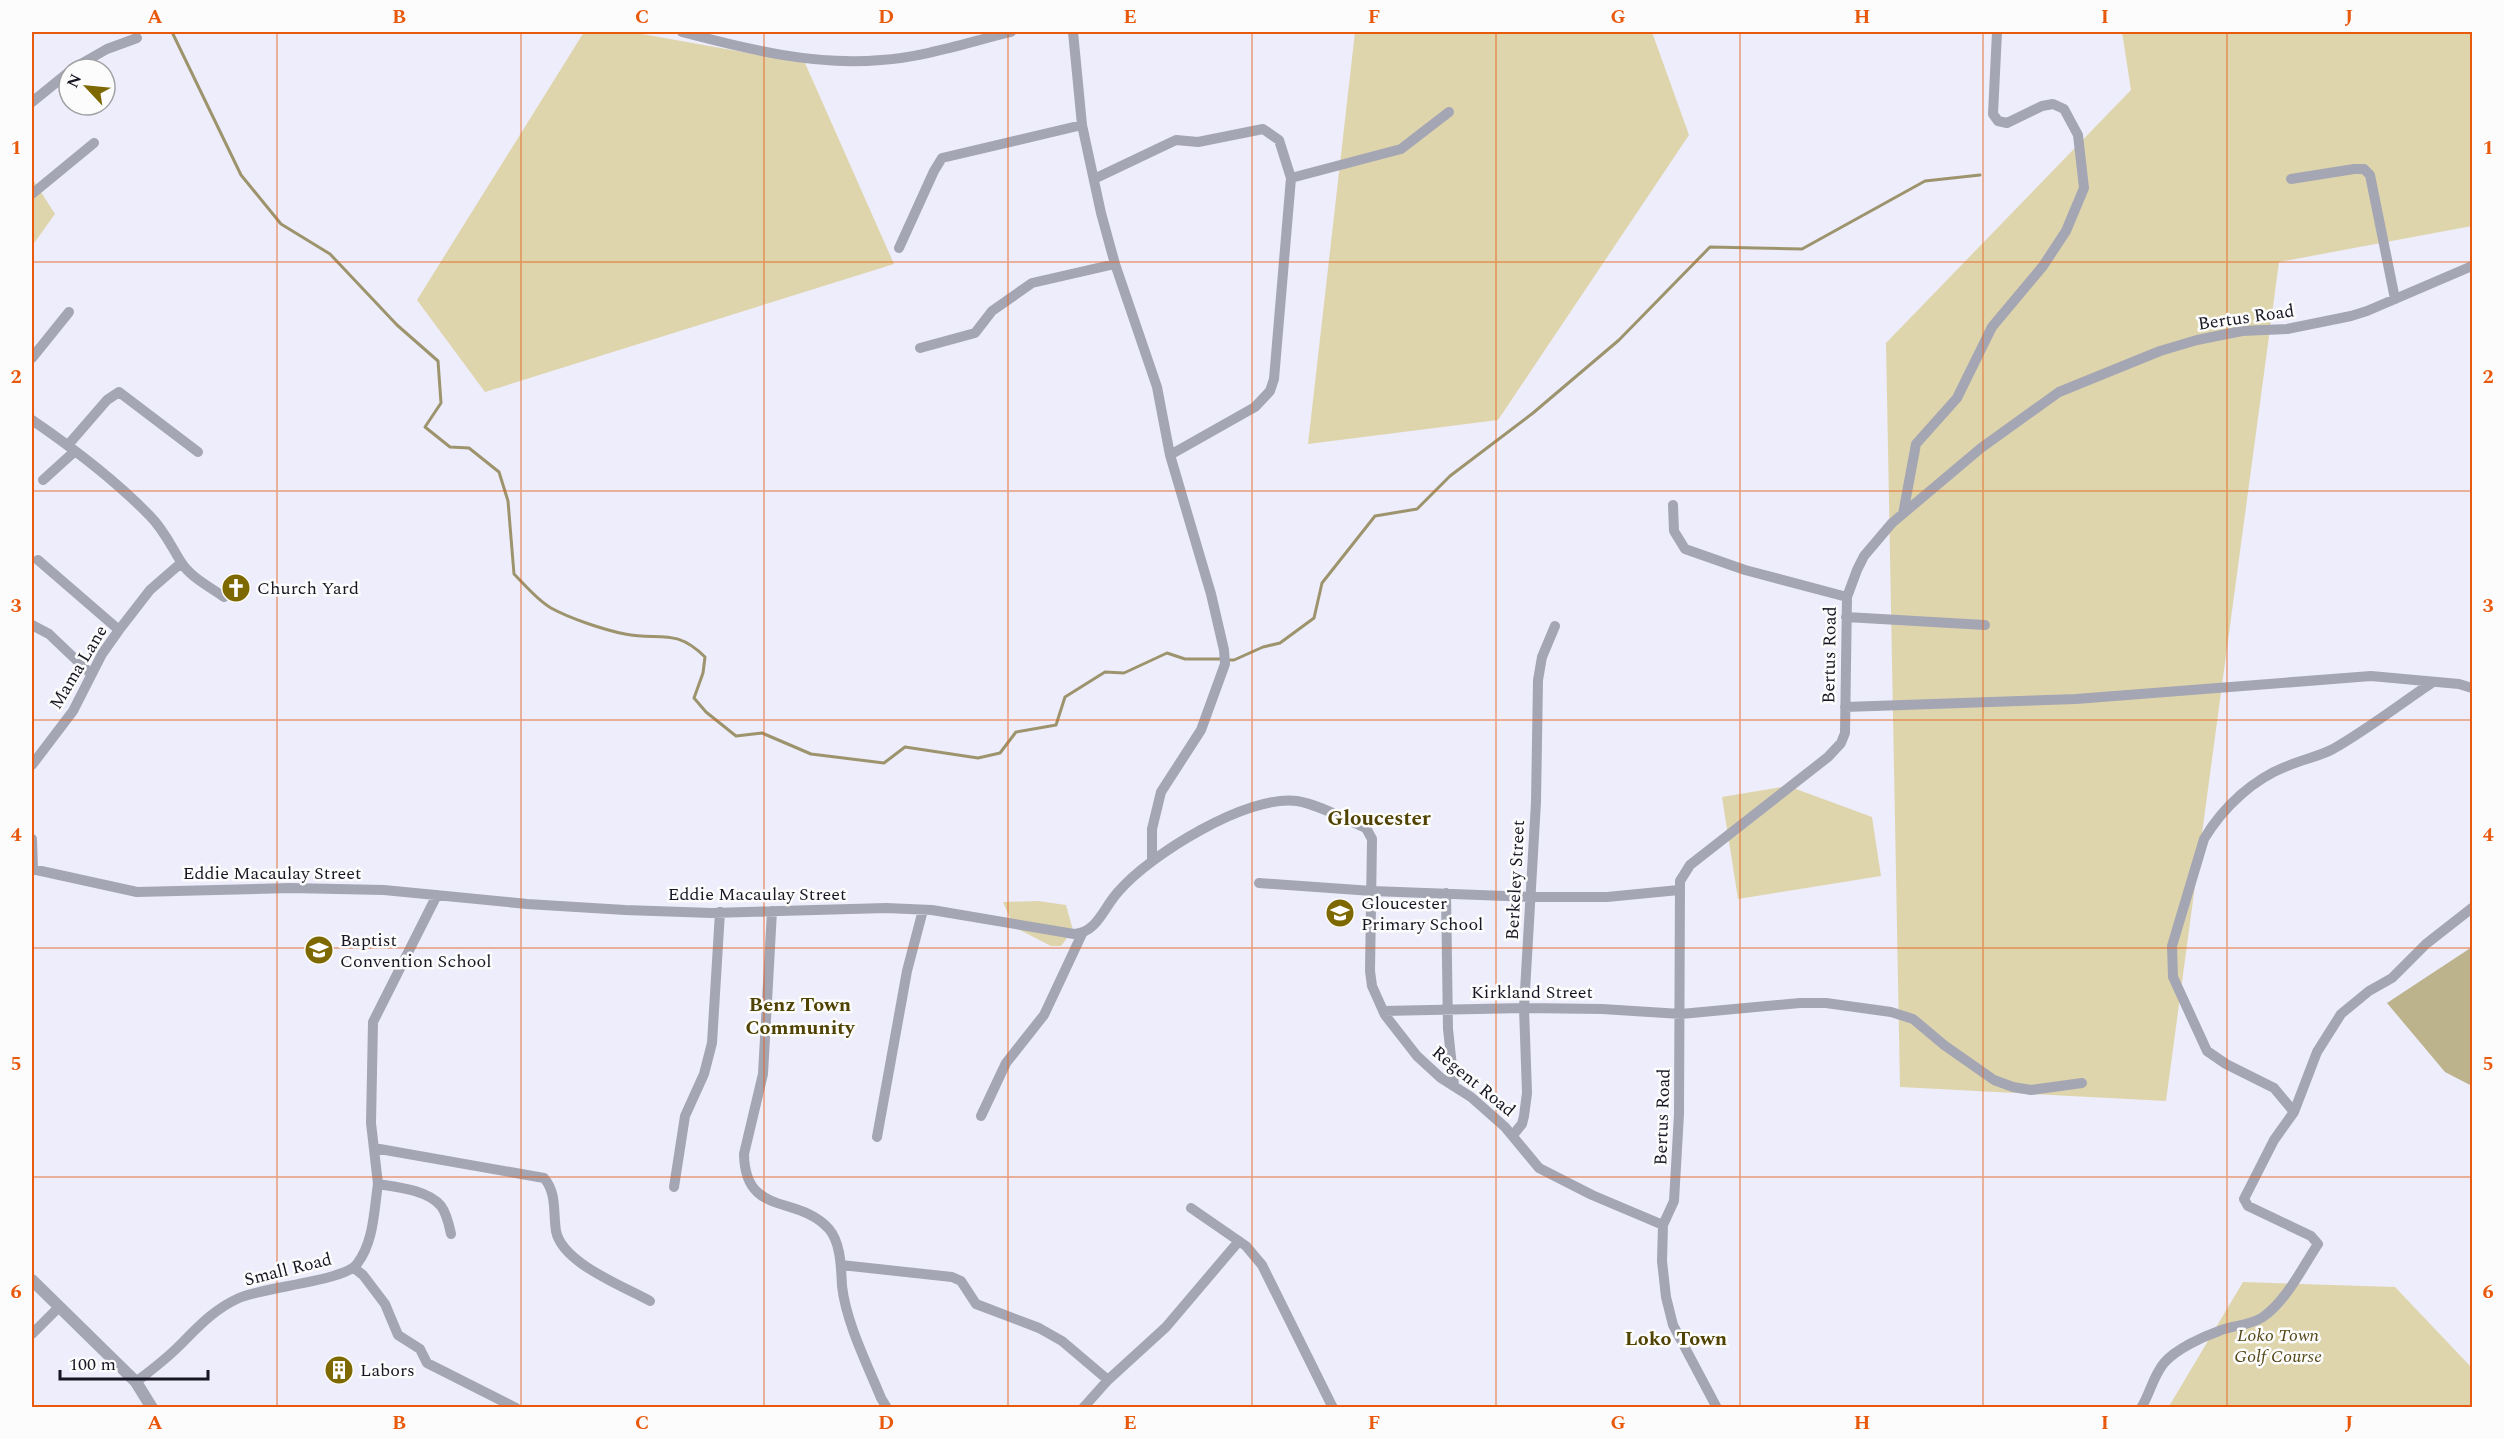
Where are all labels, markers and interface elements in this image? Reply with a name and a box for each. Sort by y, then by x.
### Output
text: A [147,2,163,32]
text: B [392,2,406,32]
text: C [635,2,649,32]
text: D [878,2,894,32]
text: E [1123,2,1137,32]
text: F [1368,2,1380,32]
text: G [1610,2,1626,32]
text: H [1854,2,1870,32]
text: I [2101,2,2109,32]
text: J [2345,2,2353,32]
north arrow [57,57,117,117]
text: N [61,70,88,92]
text: 1 [10,133,22,163]
text: 1 [2482,133,2494,163]
street label: Bertus Road [2196,297,2296,338]
text: 2 [10,362,22,392]
text: 2 [2482,362,2494,392]
church icon: Church Yard [220,572,252,604]
place label: Church Yard [257,575,359,602]
text: 3 [10,591,22,621]
text: 3 [2482,591,2494,621]
street label: Bertus Road [1815,606,1844,704]
street label: Mama Lane [43,620,114,715]
district label: Gloucester [1327,803,1431,835]
street label: Berkeley Street [1499,819,1532,941]
text: 4 [10,820,22,850]
text: 4 [2482,820,2494,850]
street label: Eddie Macaulay Street [183,860,361,887]
street label: Eddie Macaulay Street [668,881,846,908]
place label: Gloucester Primary School [1361,890,1483,938]
school or university icon: Gloucester Primary School [1324,897,1356,929]
place label: Baptist Convention School [340,927,491,975]
school or university icon: Baptist Convention School [303,934,335,966]
street label: Kirkland Street [1471,979,1593,1006]
district label: Benz Town Community [745,990,856,1043]
street label: Regent Road [1426,1039,1521,1124]
text: 5 [10,1049,22,1079]
text: 5 [2482,1049,2494,1079]
street label: Bertus Road [1647,1068,1678,1166]
street label: Small Road [242,1246,335,1293]
text: 6 [10,1277,22,1307]
text: 6 [2482,1277,2494,1307]
park label: Loko Town Golf Course [2234,1322,2322,1370]
district label: Loko Town [1625,1324,1727,1354]
scale bar [60,1343,208,1381]
text: 100 m [69,1351,116,1378]
building icon: Labors [323,1354,355,1386]
place label: Labors [360,1357,415,1384]
text: A [147,1408,163,1438]
text: B [392,1408,406,1438]
text: C [635,1408,649,1438]
text: D [878,1408,894,1438]
text: E [1123,1408,1137,1438]
text: F [1368,1408,1380,1438]
text: G [1610,1408,1626,1438]
text: H [1854,1408,1870,1438]
text: I [2101,1408,2109,1438]
text: J [2345,1408,2353,1438]

